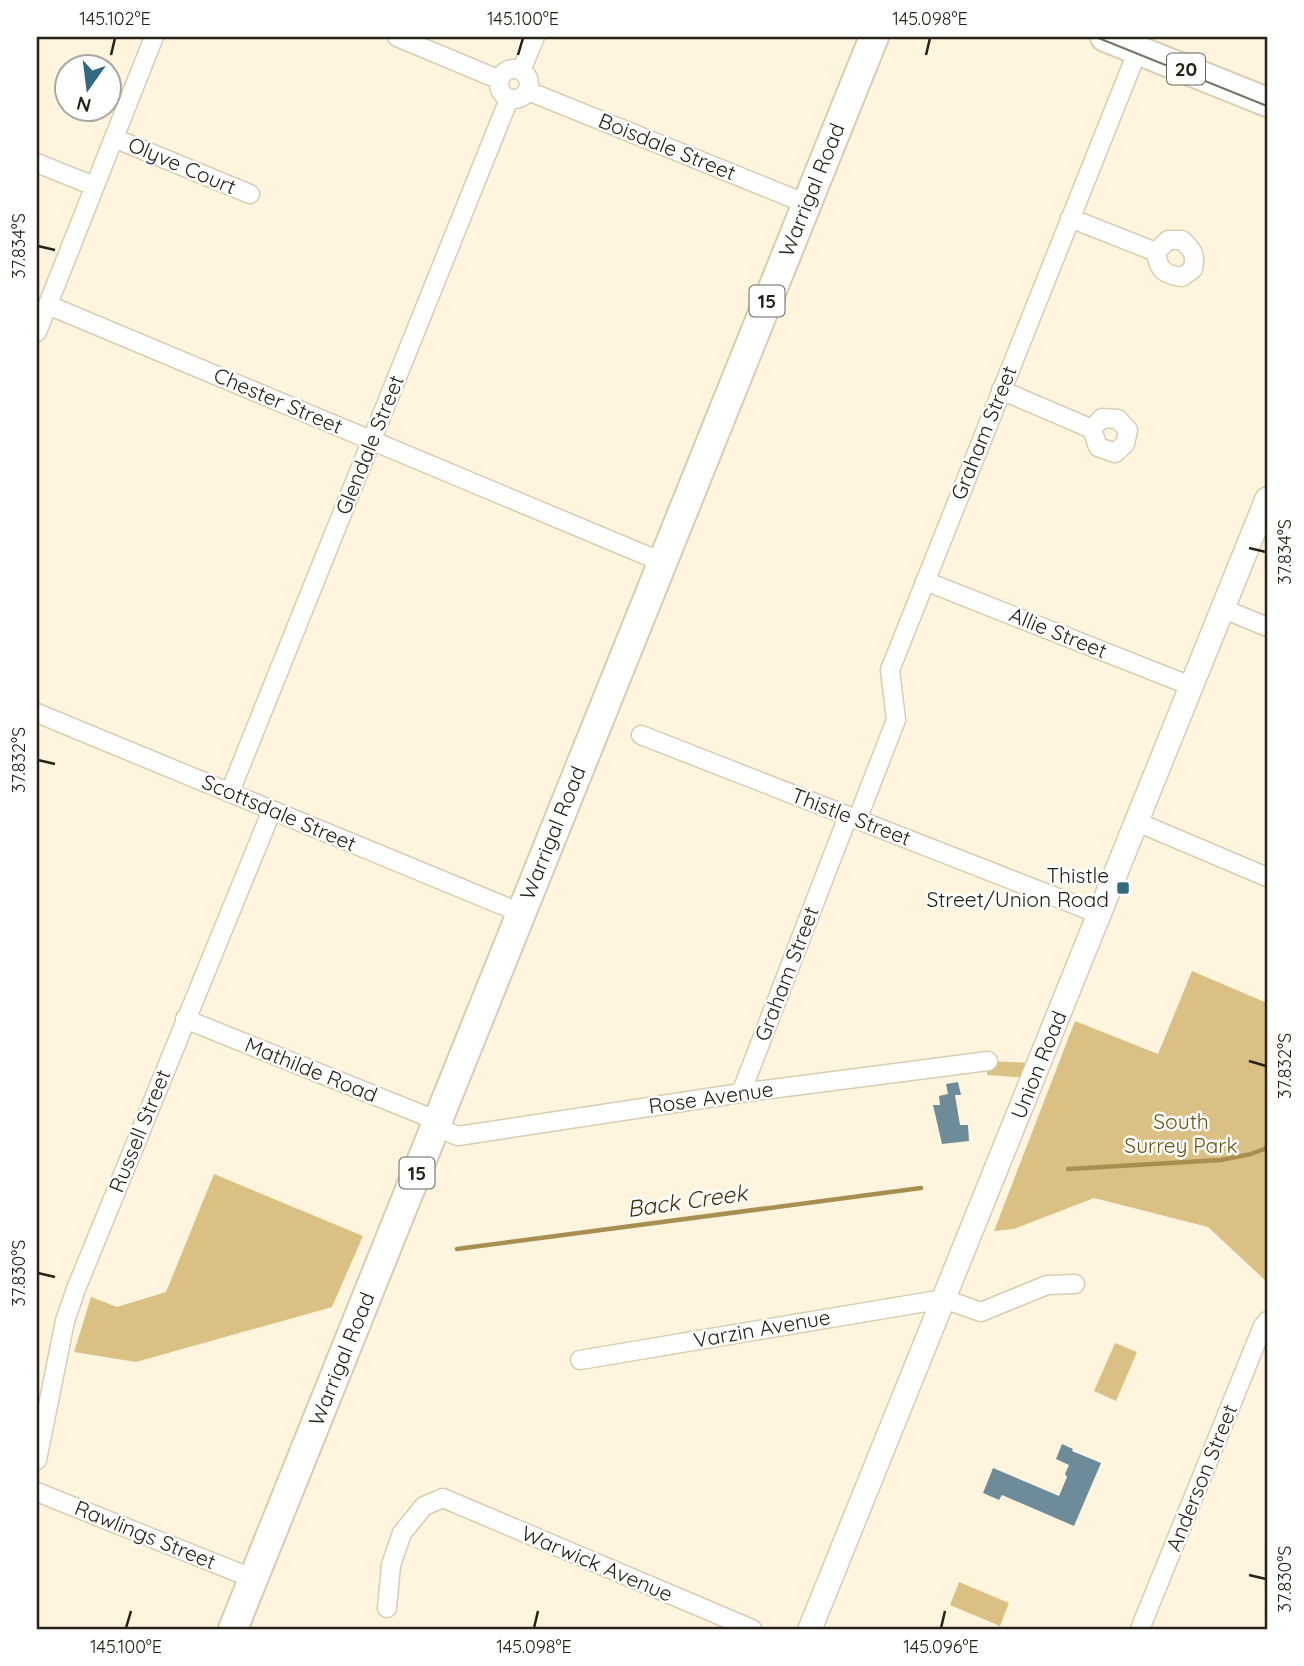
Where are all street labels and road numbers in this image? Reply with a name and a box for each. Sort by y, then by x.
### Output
road number: 20 [1167,54,1205,85]
street label: Boisdale Street [595,107,740,185]
street label: Warrigal Road [772,119,850,260]
street label: Olyve Court [125,131,240,199]
road number: 15 [750,286,784,316]
street label: Chester Street [210,361,347,439]
street label: Graham Street [944,362,1022,503]
street label: Glendale Street [329,371,409,518]
street label: Allie Street [1006,601,1111,663]
street label: Warrigal Road [513,762,591,903]
street label: Scottsdale Street [198,768,360,856]
street label: Thistle Street [788,781,915,851]
street label: Graham Street [748,903,824,1045]
street label: Union Road [1005,1007,1072,1122]
street label: Mathilde Road [241,1031,381,1107]
street label: Russell Street [103,1065,176,1196]
street label: Rose Avenue [647,1075,775,1119]
road number: 15 [400,1158,434,1189]
street label: Warrigal Road [302,1288,380,1429]
street label: Varzin Avenue [691,1303,832,1353]
street label: Anderson Street [1160,1400,1242,1555]
street label: Rawlings Street [71,1494,220,1574]
street label: Warwick Avenue [518,1519,677,1607]

